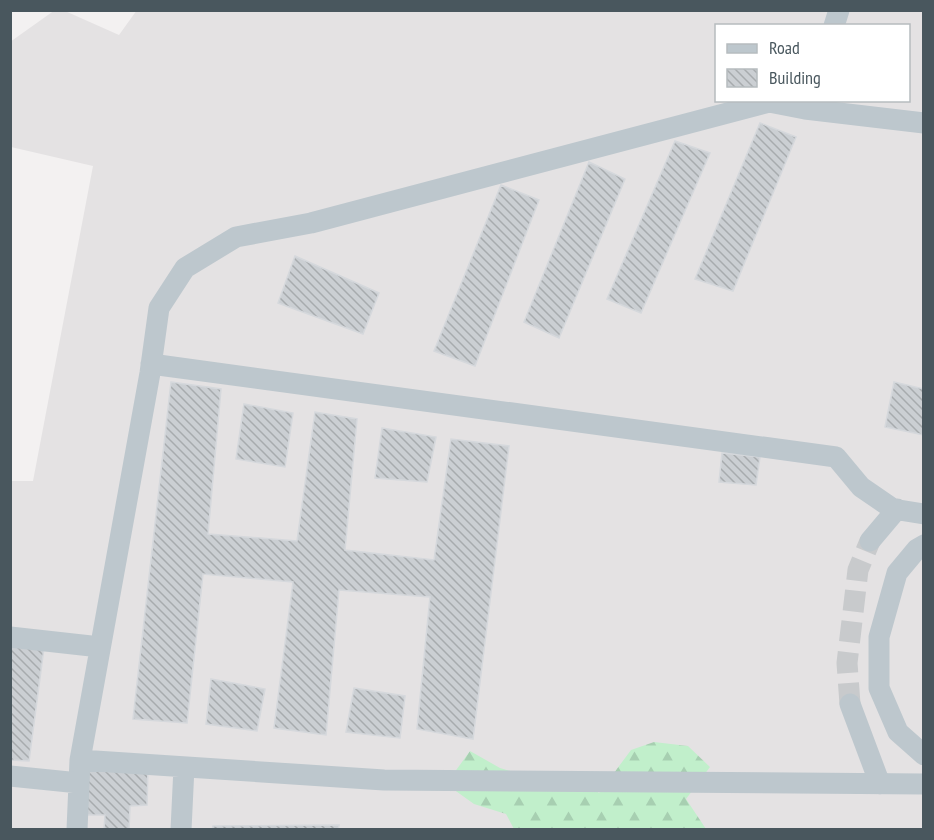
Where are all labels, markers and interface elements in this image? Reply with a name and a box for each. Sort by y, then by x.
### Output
legend [715,24,910,102]
text: Road [769,36,800,59]
text: Building [769,66,821,89]

